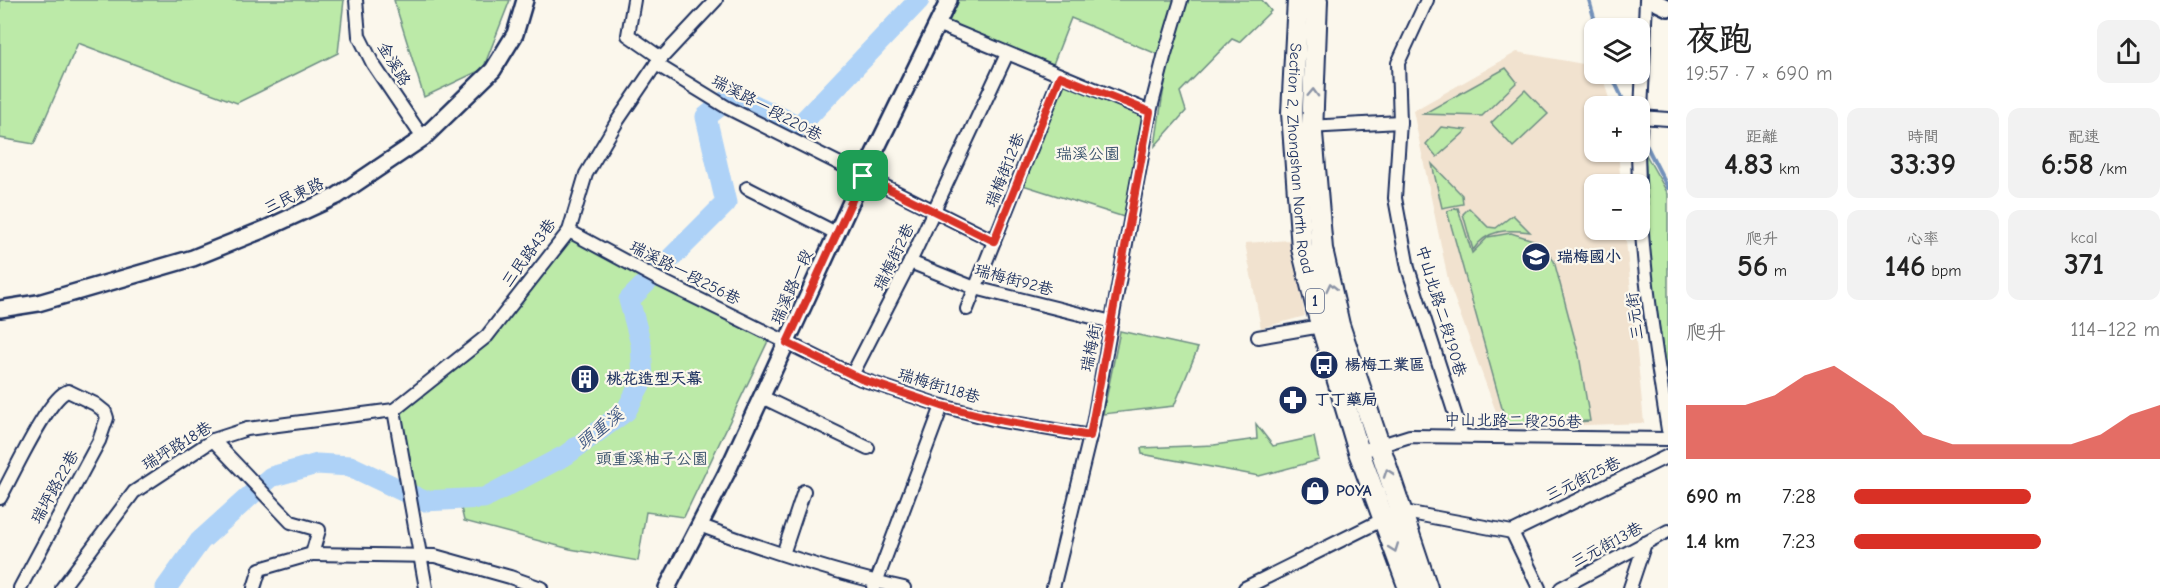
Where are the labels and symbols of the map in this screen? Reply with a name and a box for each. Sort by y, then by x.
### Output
street label: 金溪路 [374,39,414,89]
street label: Section 2, Zhongshan North Road [1283,43,1317,276]
street label: 瑞溪路一段220巷 [709,71,825,145]
one-way arrow [1307,89,1319,98]
street label: 瑞梅街12巷 [982,130,1028,210]
park label: 瑞溪公園 [1056,145,1120,163]
pin [837,150,888,201]
street label: 三民東路 [261,174,327,218]
street label: 三民路43巷 [498,215,560,291]
street label: 瑞梅街2巷 [870,221,918,293]
street label: 瑞溪路一段256巷 [627,237,743,309]
school or university icon: 瑞梅國小 [1520,241,1552,273]
street label: 中山北路二段190巷 [1412,243,1470,379]
street label: 瑞溪路一段 [768,247,816,327]
place label: 瑞梅國小 [1557,248,1621,266]
street label: 瑞梅街92巷 [973,261,1055,299]
one-way arrow [1325,282,1338,292]
road number: 1 [1306,289,1324,313]
street label: 三元街 [1623,291,1647,341]
street label: 瑞梅街 [1078,323,1104,373]
bus stop icon: 楊梅工業區 [1308,349,1340,381]
place label: 楊梅工業區 [1345,356,1425,374]
building icon: 桃花造型天幕 [569,363,601,395]
street label: 瑞梅街118巷 [896,365,982,407]
place label: 桃花造型天幕 [606,370,702,388]
pharmacy icon: 丁丁藥局 [1277,384,1309,416]
place label: 丁丁藥局 [1314,391,1378,409]
water label: 頭重溪 [572,403,629,454]
street label: 中山北路二段256巷 [1444,411,1582,431]
street label: 瑞坪路18巷 [139,418,215,474]
street label: 瑞坪路22巷 [28,447,82,527]
park label: 頭重溪柚子公園 [596,450,708,468]
street label: 三元街25巷 [1543,453,1623,505]
one-way arrow [1382,468,1395,479]
shop icon: POYA [1299,475,1331,507]
place label: POYA [1336,482,1372,500]
street label: 三元街13巷 [1568,519,1646,571]
one-way arrow [1387,542,1399,553]

